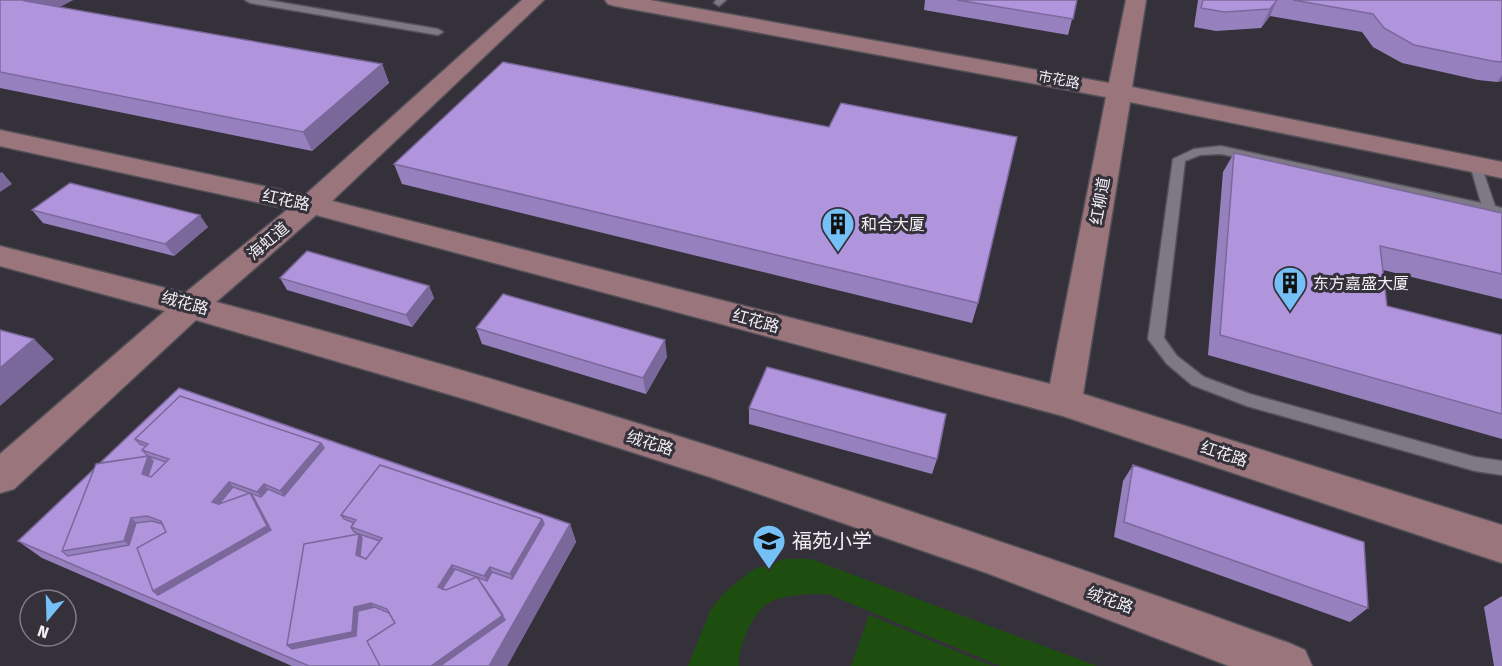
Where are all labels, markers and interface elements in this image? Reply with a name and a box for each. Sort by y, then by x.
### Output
street label: 市花路 [1037,68,1081,92]
street label: 红柳道 [1086,176,1114,226]
street label: 红花路 [261,186,311,214]
building icon: 和合大厦 [820,206,856,253]
place label: 和合大厦 [861,215,925,234]
street label: 海虹道 [244,218,292,264]
building icon: 东方嘉盛大厦 [1272,265,1308,312]
place label: 东方嘉盛大厦 [1313,274,1409,293]
street label: 绒花路 [159,288,211,318]
street label: 红花路 [730,306,782,336]
street label: 绒花路 [624,427,676,459]
street label: 红花路 [1198,438,1250,470]
school or university icon: 福苑小学 [751,523,787,570]
place label: 福苑小学 [792,529,872,553]
street label: 绒花路 [1084,583,1136,617]
north arrow [18,588,78,648]
text: N [35,621,51,642]

